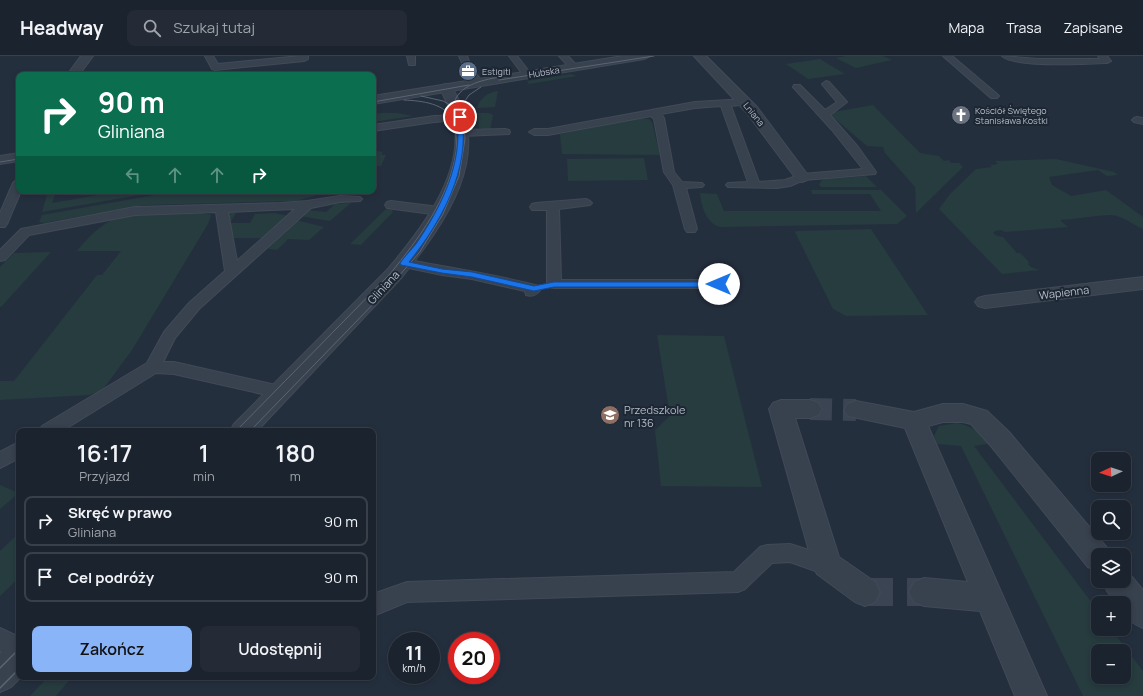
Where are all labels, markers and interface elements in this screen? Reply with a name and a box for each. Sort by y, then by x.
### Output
search box [127,10,407,46]
text: Headway [20,15,103,41]
icon: search [141,17,163,39]
text: Szukaj tutaj [173,17,255,38]
text: Mapa [949,18,984,37]
text: Trasa [1006,18,1041,37]
text: Zapisane [1063,18,1123,37]
office icon: Estigiti [457,60,479,82]
street label: Hubska [528,63,560,81]
place label: Estigiti [482,65,511,78]
text: 90 m [98,83,165,121]
icon: right [32,88,84,140]
street label: Lniana [740,99,768,129]
pin [443,100,477,134]
church icon: Kościół Świętego Stanisława Kostki [950,104,972,126]
place label: Kościół Świętego Stanisława Kostki [975,104,1048,127]
icon: arrive [449,106,471,128]
text: Gliniana [98,119,165,143]
icon: left [122,164,144,186]
icon: ahead [164,164,186,186]
icon: ahead [206,164,228,186]
icon: right [248,164,270,186]
position arrow [698,263,740,305]
street label: Gliniana [364,267,402,307]
street label: Wapienna [1038,281,1090,303]
place label: Przedszkole nr 136 [624,402,686,430]
school or university icon: Przedszkole nr 136 [599,404,621,426]
text: 16:17 [77,436,132,469]
text: 1 [199,436,209,469]
text: 180 [275,436,315,469]
north arrow [1091,452,1131,492]
map controls [1091,452,1131,684]
text: Przyjazd [79,467,130,485]
text: min [193,467,215,485]
text: m [290,467,301,485]
button: search [1091,500,1131,540]
text: Skręć w prawo [68,502,172,523]
icon: right [34,510,56,532]
text: 90 m [324,511,358,532]
text: Gliniana [68,523,116,541]
button: layers [1091,548,1131,588]
icon: arrive [34,566,56,588]
text: Cel podróży [68,567,154,588]
text: 90 m [324,567,358,588]
button: + [1091,596,1131,636]
button: Zakończ [32,626,192,672]
button: Udostępnij [200,626,360,672]
speed limit sign: 20 [448,632,500,684]
text: 11 [405,639,423,666]
button: − [1091,644,1131,684]
text: km/h [402,661,426,675]

